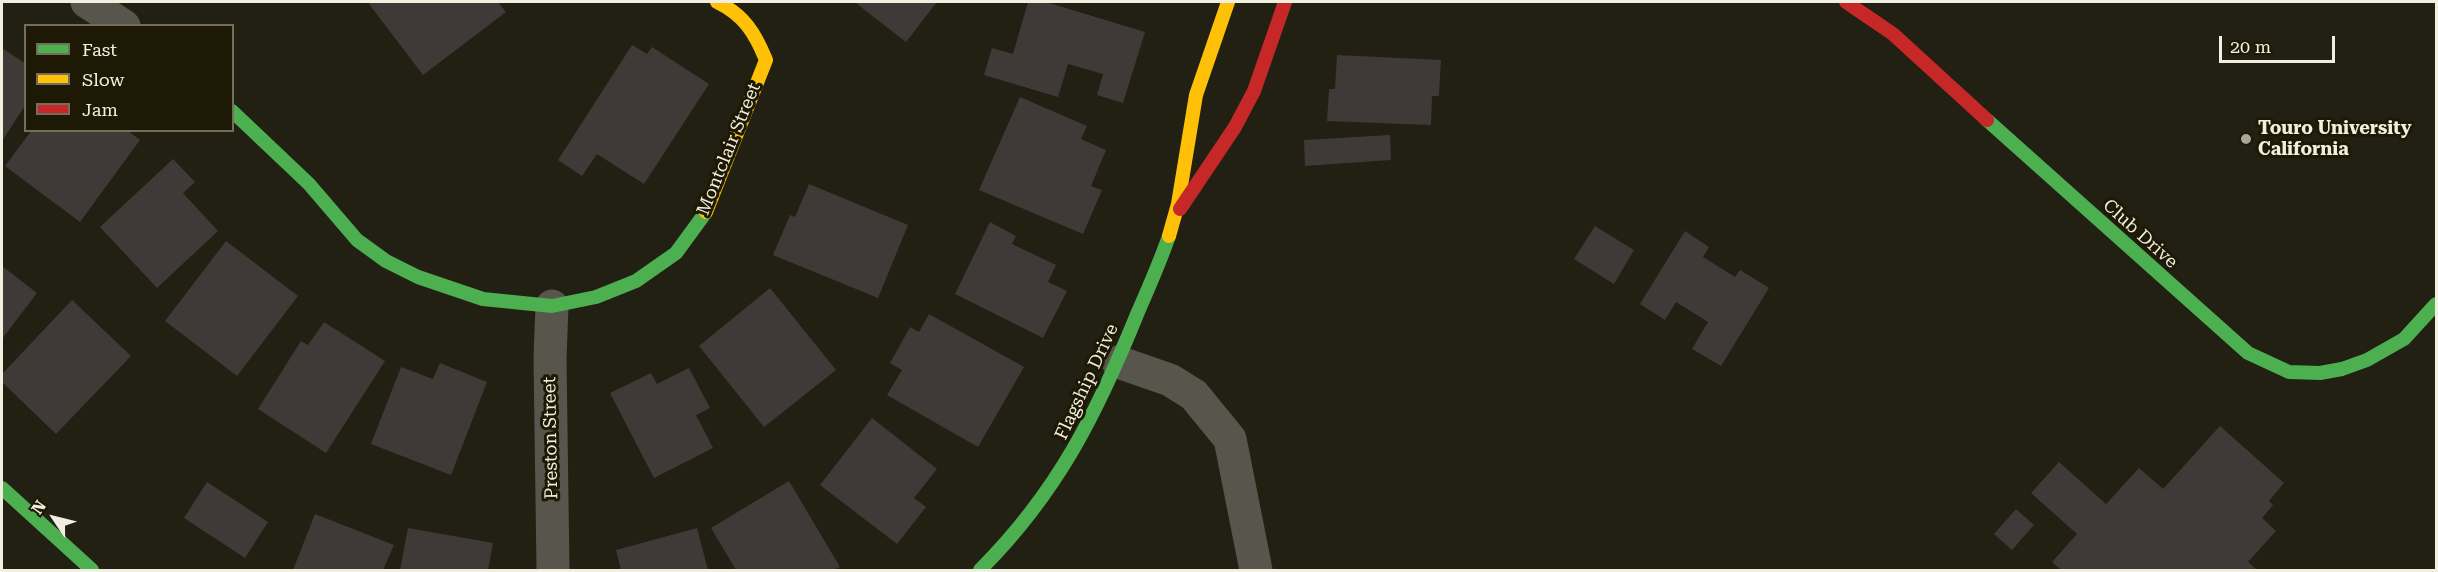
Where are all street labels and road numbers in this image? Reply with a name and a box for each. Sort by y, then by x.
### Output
street label: Montclair Street [693,80,765,218]
street label: Club Drive [2098,195,2182,273]
street label: Flagship Drive [1051,321,1123,443]
street label: Preston Street [539,376,563,500]

